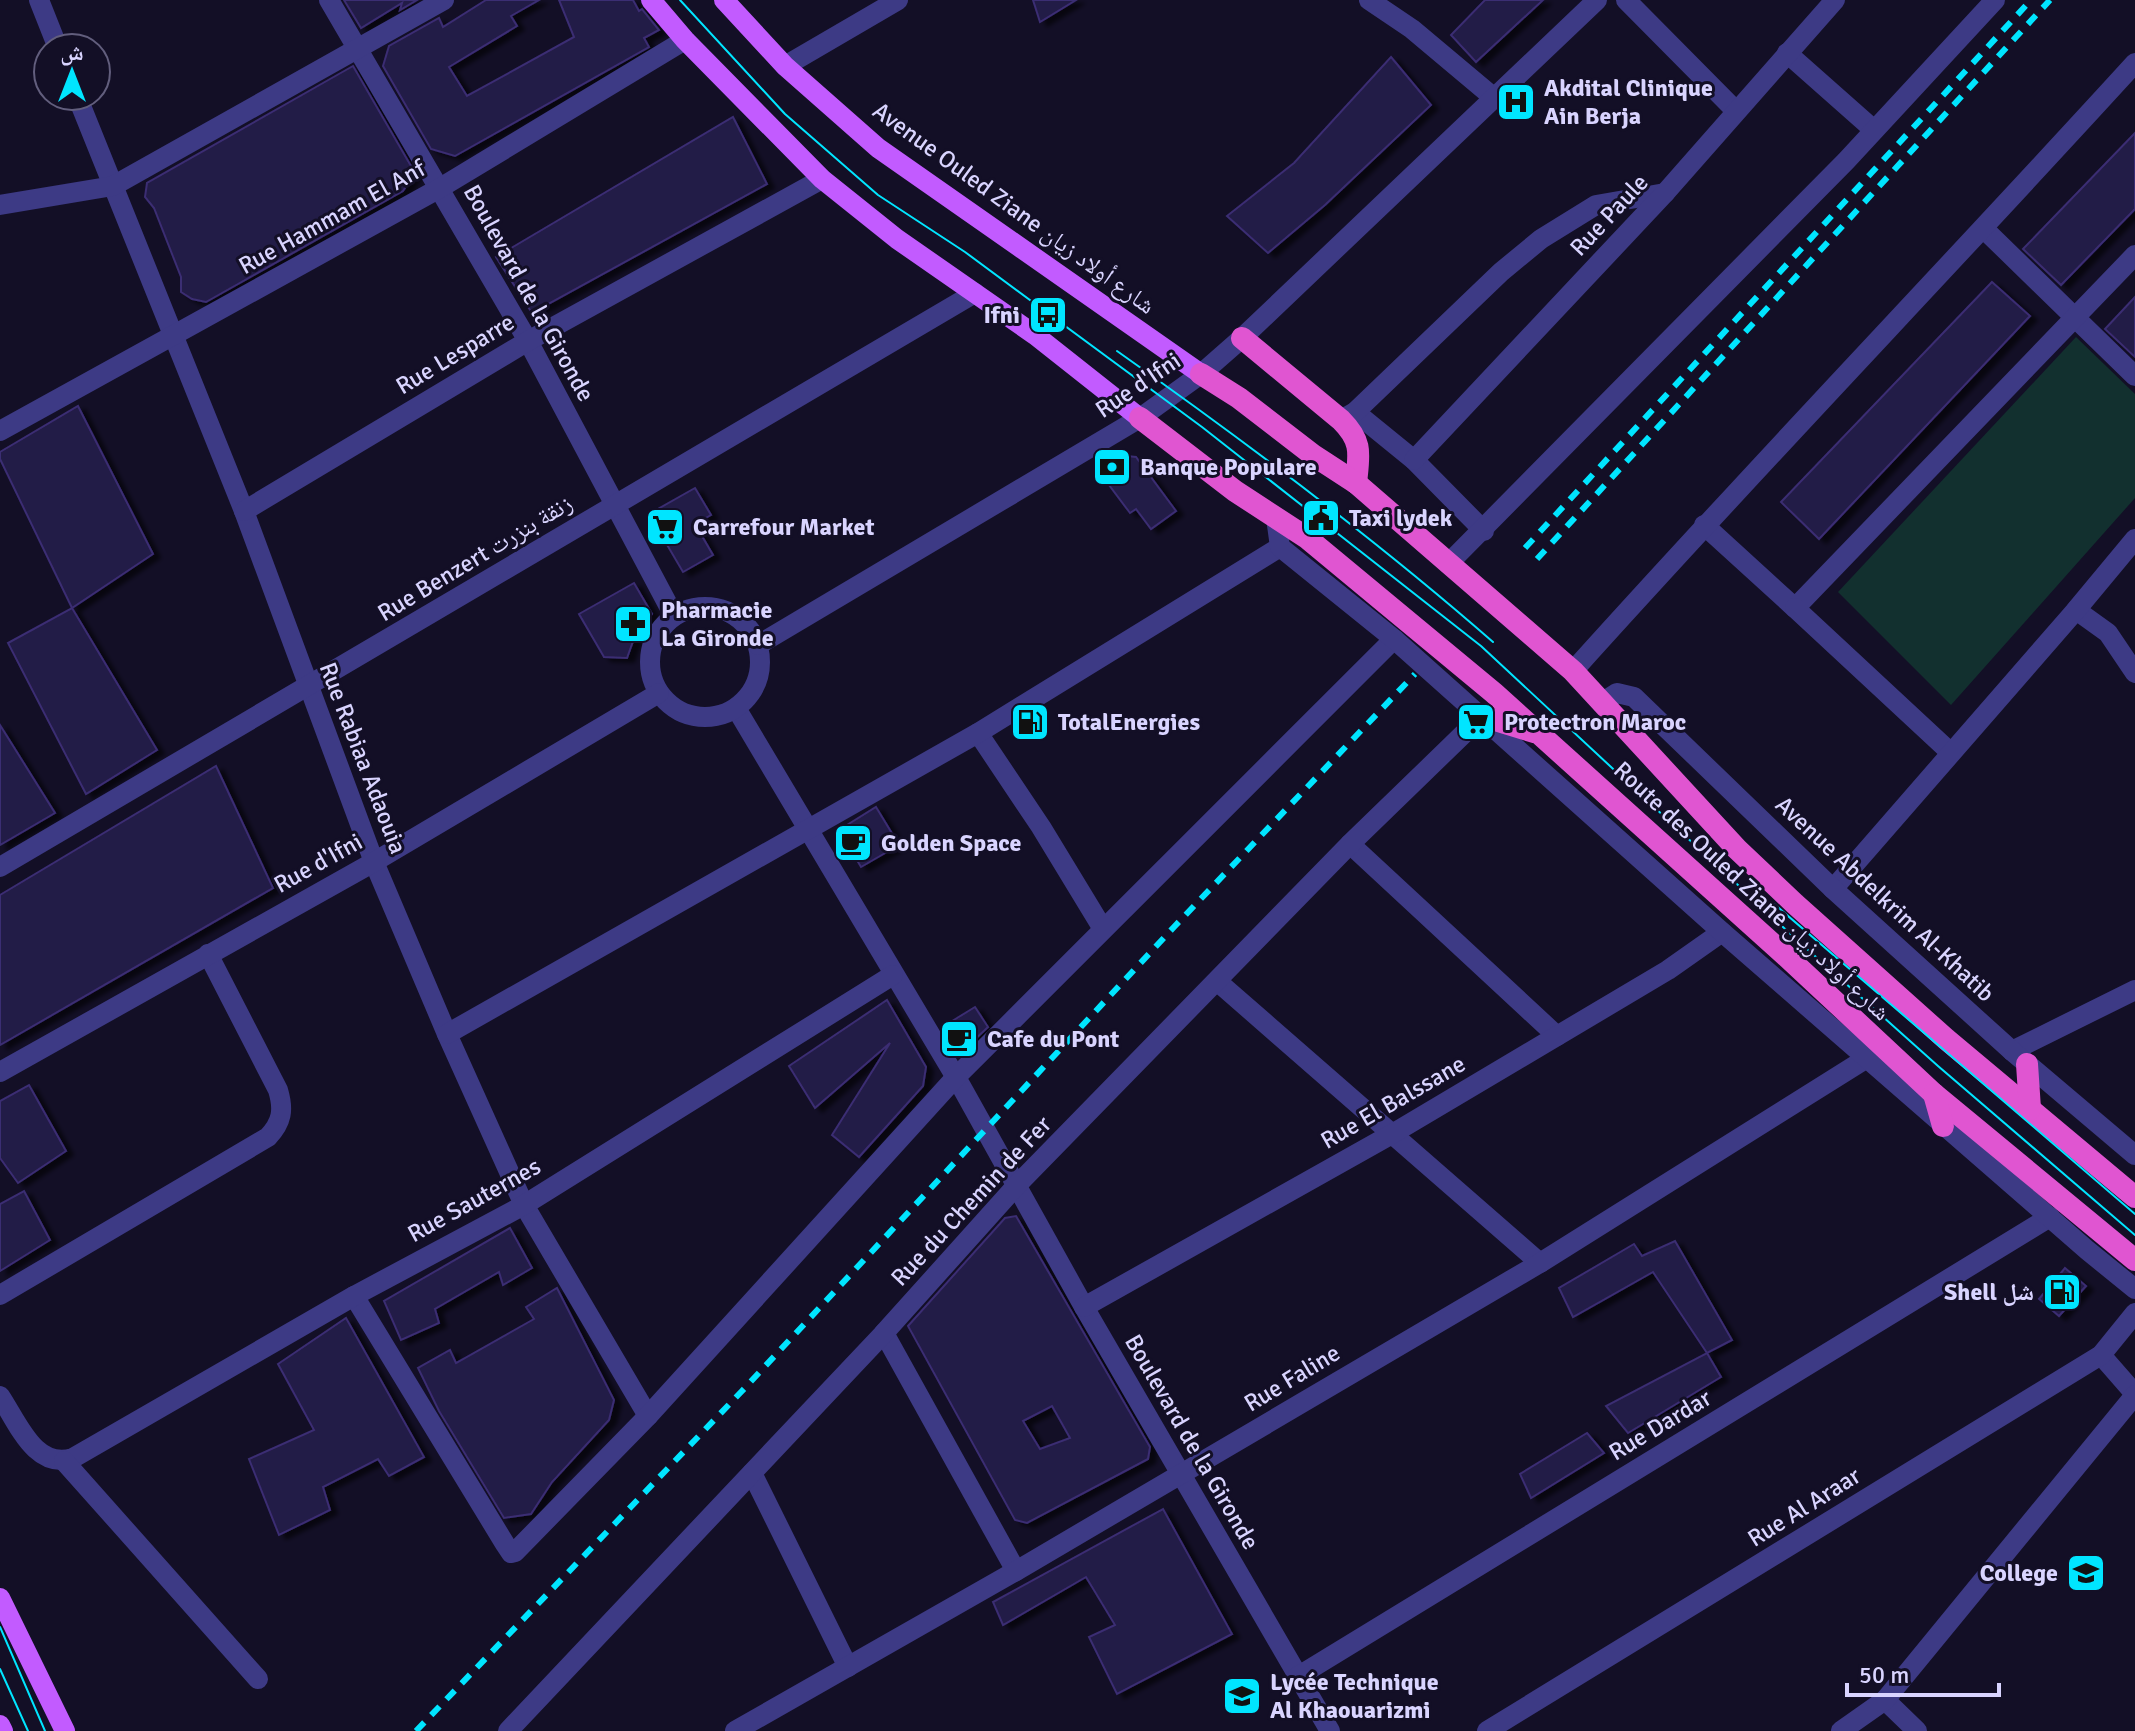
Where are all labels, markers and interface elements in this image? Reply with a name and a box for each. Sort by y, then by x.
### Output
north arrow [32,32,112,112]
text: ش [60,39,84,66]
place label: Akdital Clinique Ain Berja [1544,73,1713,131]
hospital icon: Akdital Clinique Ain Berja [1495,81,1537,123]
street label: Avenue Ouled Ziane شارع أولاد زيان [867,95,1161,321]
street label: Rue Hammam El Anf [233,153,432,281]
street label: Rue Paule [1563,168,1655,262]
street label: Boulevard de la Gironde [457,179,601,407]
bus stop icon: Ifni [1027,294,1069,336]
place label: Ifni [983,300,1020,330]
street label: Rue Lesparre [390,307,520,401]
street label: Rue d'Ifni [1090,346,1186,424]
bank icon: Banque Populare [1091,446,1133,488]
place label: Banque Populare [1140,452,1317,482]
street label: Rue Benzert زنقة بنزرت [372,488,578,628]
public building icon: Taxi lydek [1300,497,1342,539]
place label: Taxi lydek [1349,503,1453,533]
supermarket icon: Carrefour Market [644,506,686,548]
place label: Carrefour Market [693,512,875,542]
place label: Pharmacie La Gironde [661,595,774,653]
pharmacy icon: Pharmacie La Gironde [612,603,654,645]
street label: Rue Rabiaa Adaouia [313,658,413,858]
fuel station icon: TotalEnergies [1009,701,1051,743]
supermarket icon: Protectron Maroc [1455,701,1497,743]
place label: TotalEnergies [1058,707,1200,737]
place label: Protectron Maroc [1504,707,1686,737]
street label: Route des Ouled Ziane شارع أولاد زيان [1608,755,1896,1027]
street label: Avenue Abdelkrim Al-Khatib [1769,790,2001,1008]
cafe icon: Golden Space [832,822,874,864]
street label: Rue d'Ifni [268,826,368,900]
place label: Golden Space [881,828,1022,858]
cafe icon: Cafe du Pont [938,1018,980,1060]
place label: Cafe du Pont [987,1024,1119,1054]
street label: Rue El Balssane [1315,1048,1471,1156]
street label: Rue du Chemin de Fer [884,1110,1058,1292]
street label: Rue Sauternes [402,1151,546,1249]
fuel station icon: Shell شل [2041,1271,2083,1313]
place label: Shell شل [1944,1277,2034,1307]
street label: Boulevard de la Gironde [1118,1329,1266,1555]
street label: Rue Faline [1239,1338,1345,1418]
street label: Rue Dardar [1603,1383,1717,1467]
street label: Rue Al Araar [1742,1460,1866,1554]
school or university icon: College [2065,1552,2107,1594]
place label: College [1980,1558,2058,1588]
scale bar [1847,1647,1999,1697]
text: 50 m [1859,1660,1909,1690]
place label: Lycée Technique Al Khaouarizmi [1270,1667,1439,1725]
school or university icon: Lycée Technique Al Khaouarizmi [1221,1675,1263,1717]

